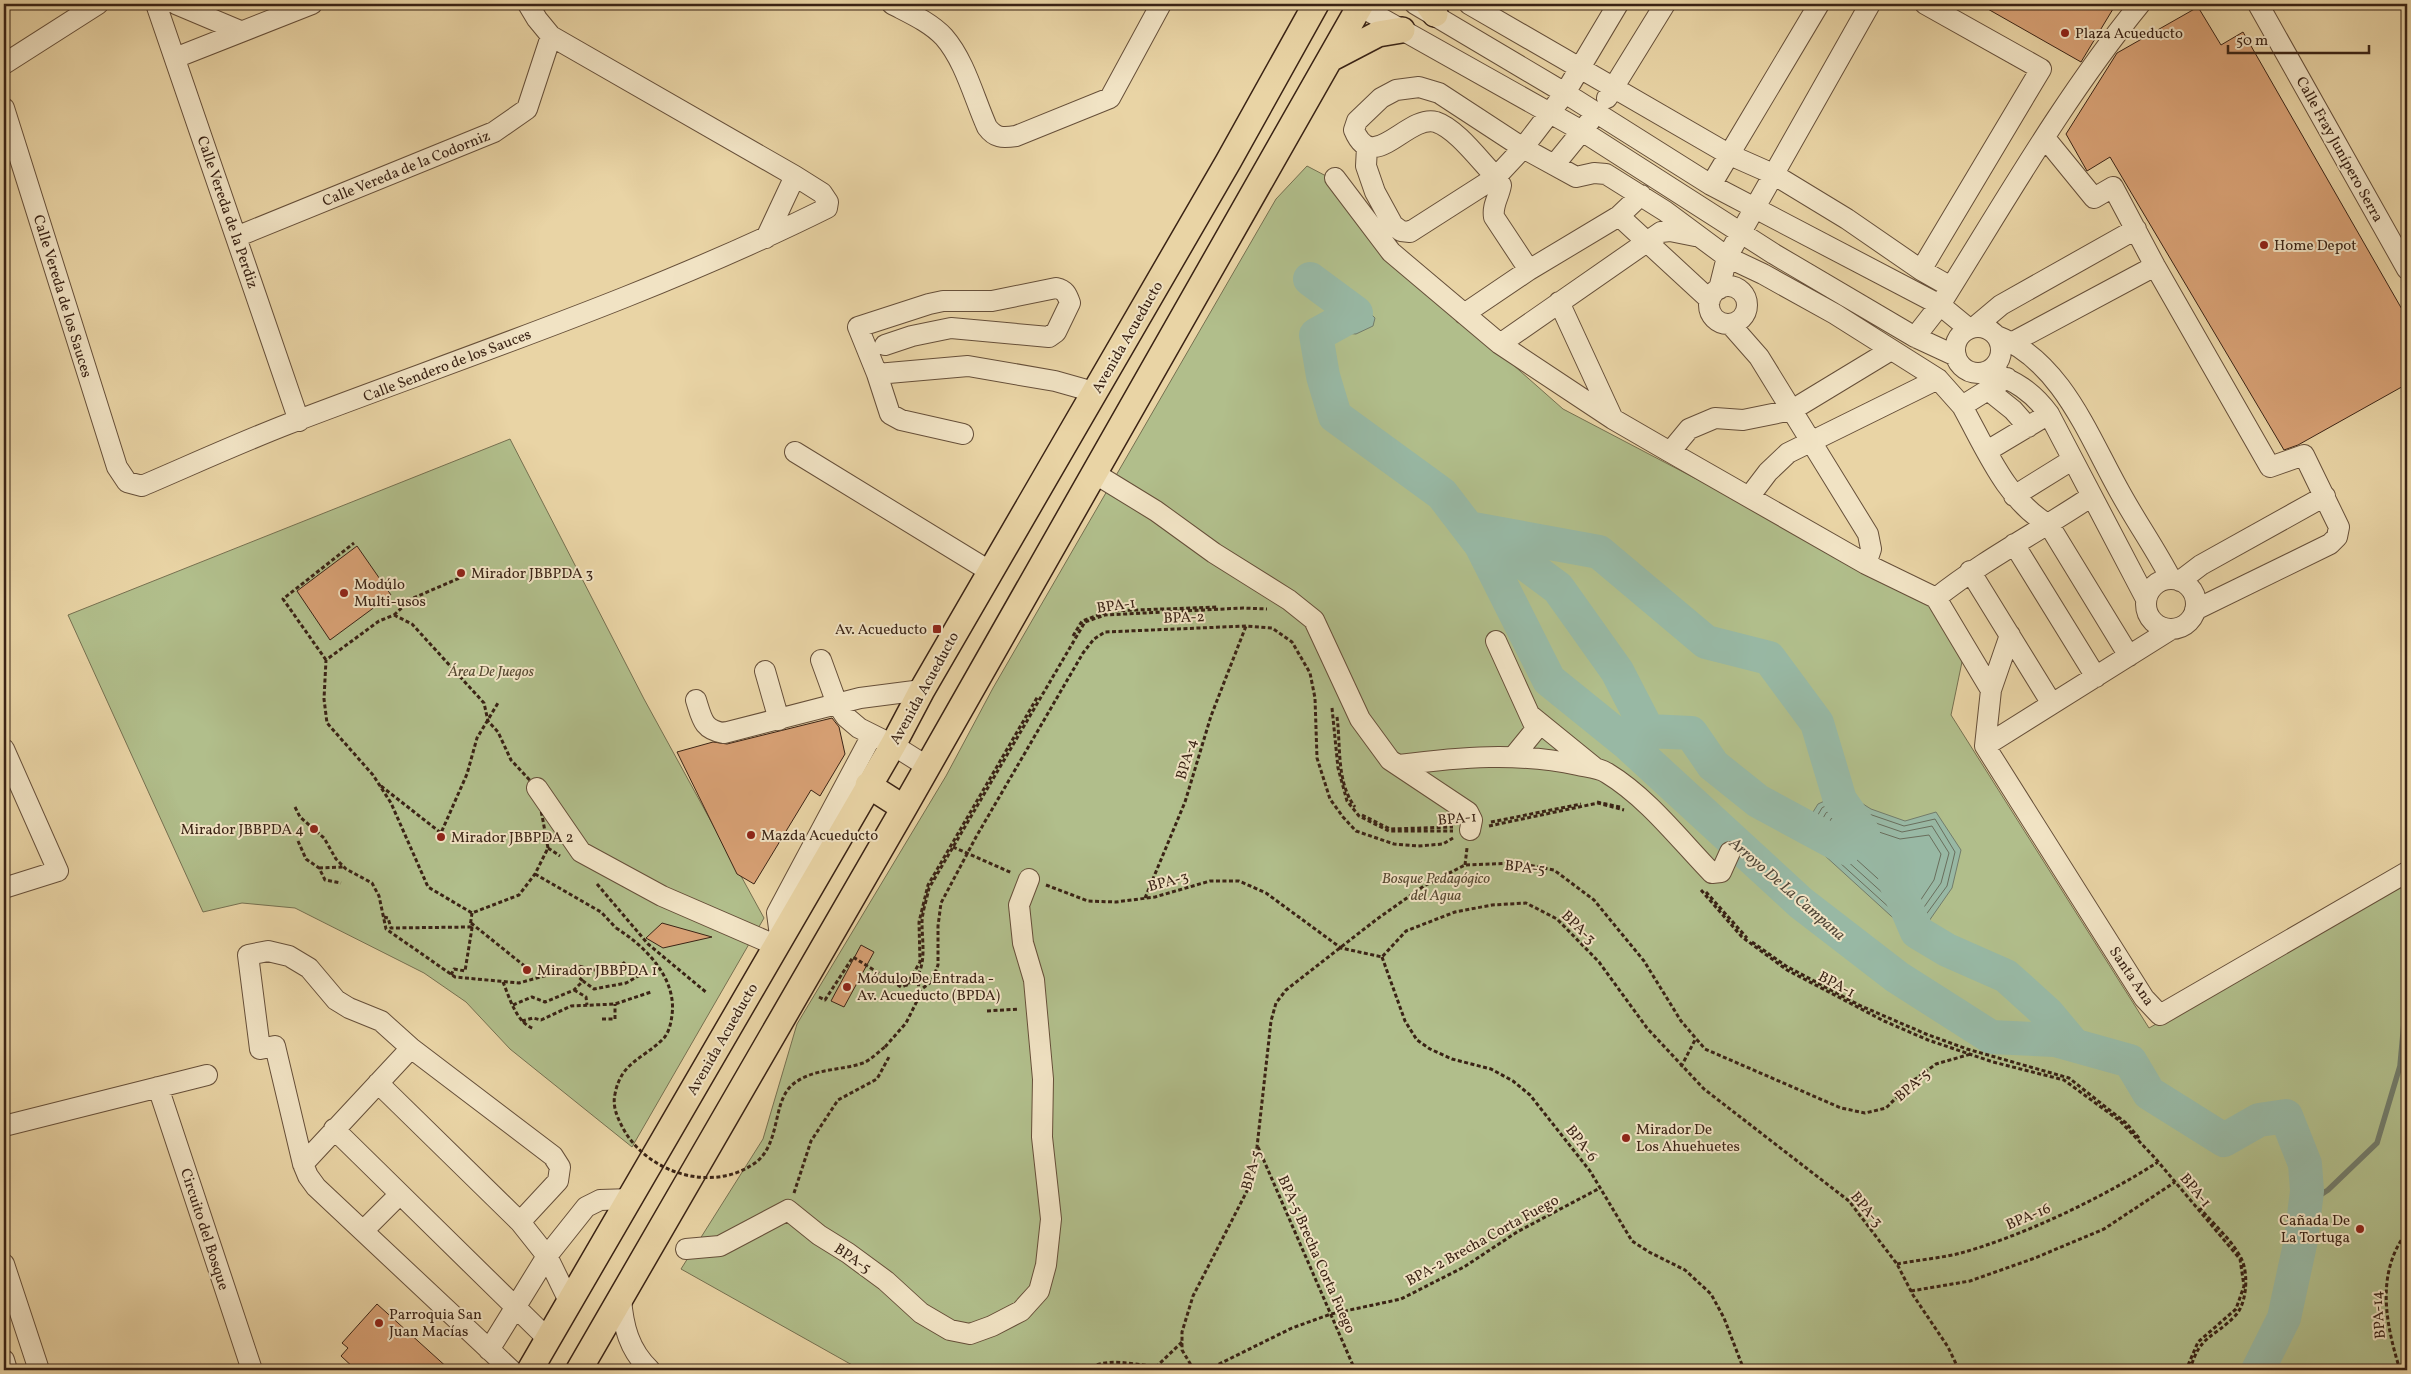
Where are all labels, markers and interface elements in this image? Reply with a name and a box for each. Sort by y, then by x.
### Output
scale bar [2228,22,2370,54]
place label: Plaza Acueducto [2075,24,2183,45]
marker: Plaza Acueducto [2059,27,2071,39]
text: 50 m [2236,31,2268,52]
street label: Calle Fray Junípero Serra [2290,73,2388,226]
street label: Calle Vereda de la Codorniz [320,126,494,213]
street label: Calle Vereda de la Perdiz [191,133,263,292]
street label: Calle Vereda de los Sauces [27,213,96,380]
place label: Home Depot [2274,236,2357,257]
marker: Home Depot [2258,239,2270,251]
street label: Avenida Acueducto [1088,278,1169,398]
street label: Calle Sendero de los Sauces [360,325,535,408]
place label: Mirador JBBPDA 3 [471,564,593,585]
marker: Mirador JBBPDA 3 [455,567,467,579]
place label: Modúlo Multi-usos [354,575,426,613]
marker: Modúlo Multi-usos [338,587,350,599]
street label: BPA-1 [1095,593,1137,620]
street label: BPA-2 [1163,607,1205,630]
place label: Av. Acueducto [835,620,927,641]
marker: Av. Acueducto [931,623,943,635]
street label: Avenida Acueducto [886,628,965,749]
park label: Área De Juegos [447,662,535,683]
street label: BPA-4 [1172,736,1203,782]
street label: BPA-1 [1437,807,1478,832]
place label: Mirador JBBPDA 4 [181,820,304,841]
marker: Mirador JBBPDA 4 [308,823,320,835]
place label: Mazda Acueducto [761,826,878,847]
place label: Mirador JBBPDA 2 [451,828,574,849]
marker: Mazda Acueducto [745,829,757,841]
marker: Mirador JBBPDA 2 [435,831,447,843]
water label: Arroyo De La Campana [1723,832,1850,946]
street label: BPA-5 [1504,856,1546,881]
street label: BPA-3 [1146,867,1191,898]
park label: Bosque Pedagógico del Agua [1382,869,1490,907]
street label: BPA-3 [1556,906,1600,950]
street label: Santa Ana [2103,943,2158,1011]
place label: Mirador JBBPDA 1 [537,961,657,982]
marker: Mirador JBBPDA 1 [521,964,533,976]
street label: BPA-1 [1814,967,1859,1004]
place label: Módulo De Entrada - Av. Acueducto (BPDA) [857,969,1000,1007]
street label: Avenida Acueducto [683,980,764,1100]
marker: Módulo De Entrada - Av. Acueducto (BPDA) [841,981,853,993]
street label: BPA-5 [1891,1065,1935,1107]
place label: Mirador De Los Ahuehuetes [1636,1120,1740,1158]
street label: BPA-6 [1560,1121,1602,1167]
marker: Mirador De Los Ahuehuetes [1620,1132,1632,1144]
street label: BPA-5 [1237,1148,1268,1193]
street label: Circuito del Bosque [174,1166,233,1293]
street label: BPA-1 [2174,1169,2216,1213]
street label: BPA-5 Brecha Corta Fuego [1271,1172,1360,1337]
street label: BPA-3 [1845,1187,1887,1232]
street label: BPA-2 Brecha Corta Fuego [1402,1190,1563,1292]
street label: BPA-16 [2003,1199,2054,1236]
place label: Cañada De La Tortuga [2279,1211,2350,1249]
marker: Cañada De La Tortuga [2354,1223,2366,1235]
street label: BPA-5 [829,1239,875,1279]
street label: BPA-14 [2367,1290,2392,1340]
place label: Parroquia San Juan Macías [389,1305,482,1343]
marker: Parroquia San Juan Macías [373,1317,385,1329]

